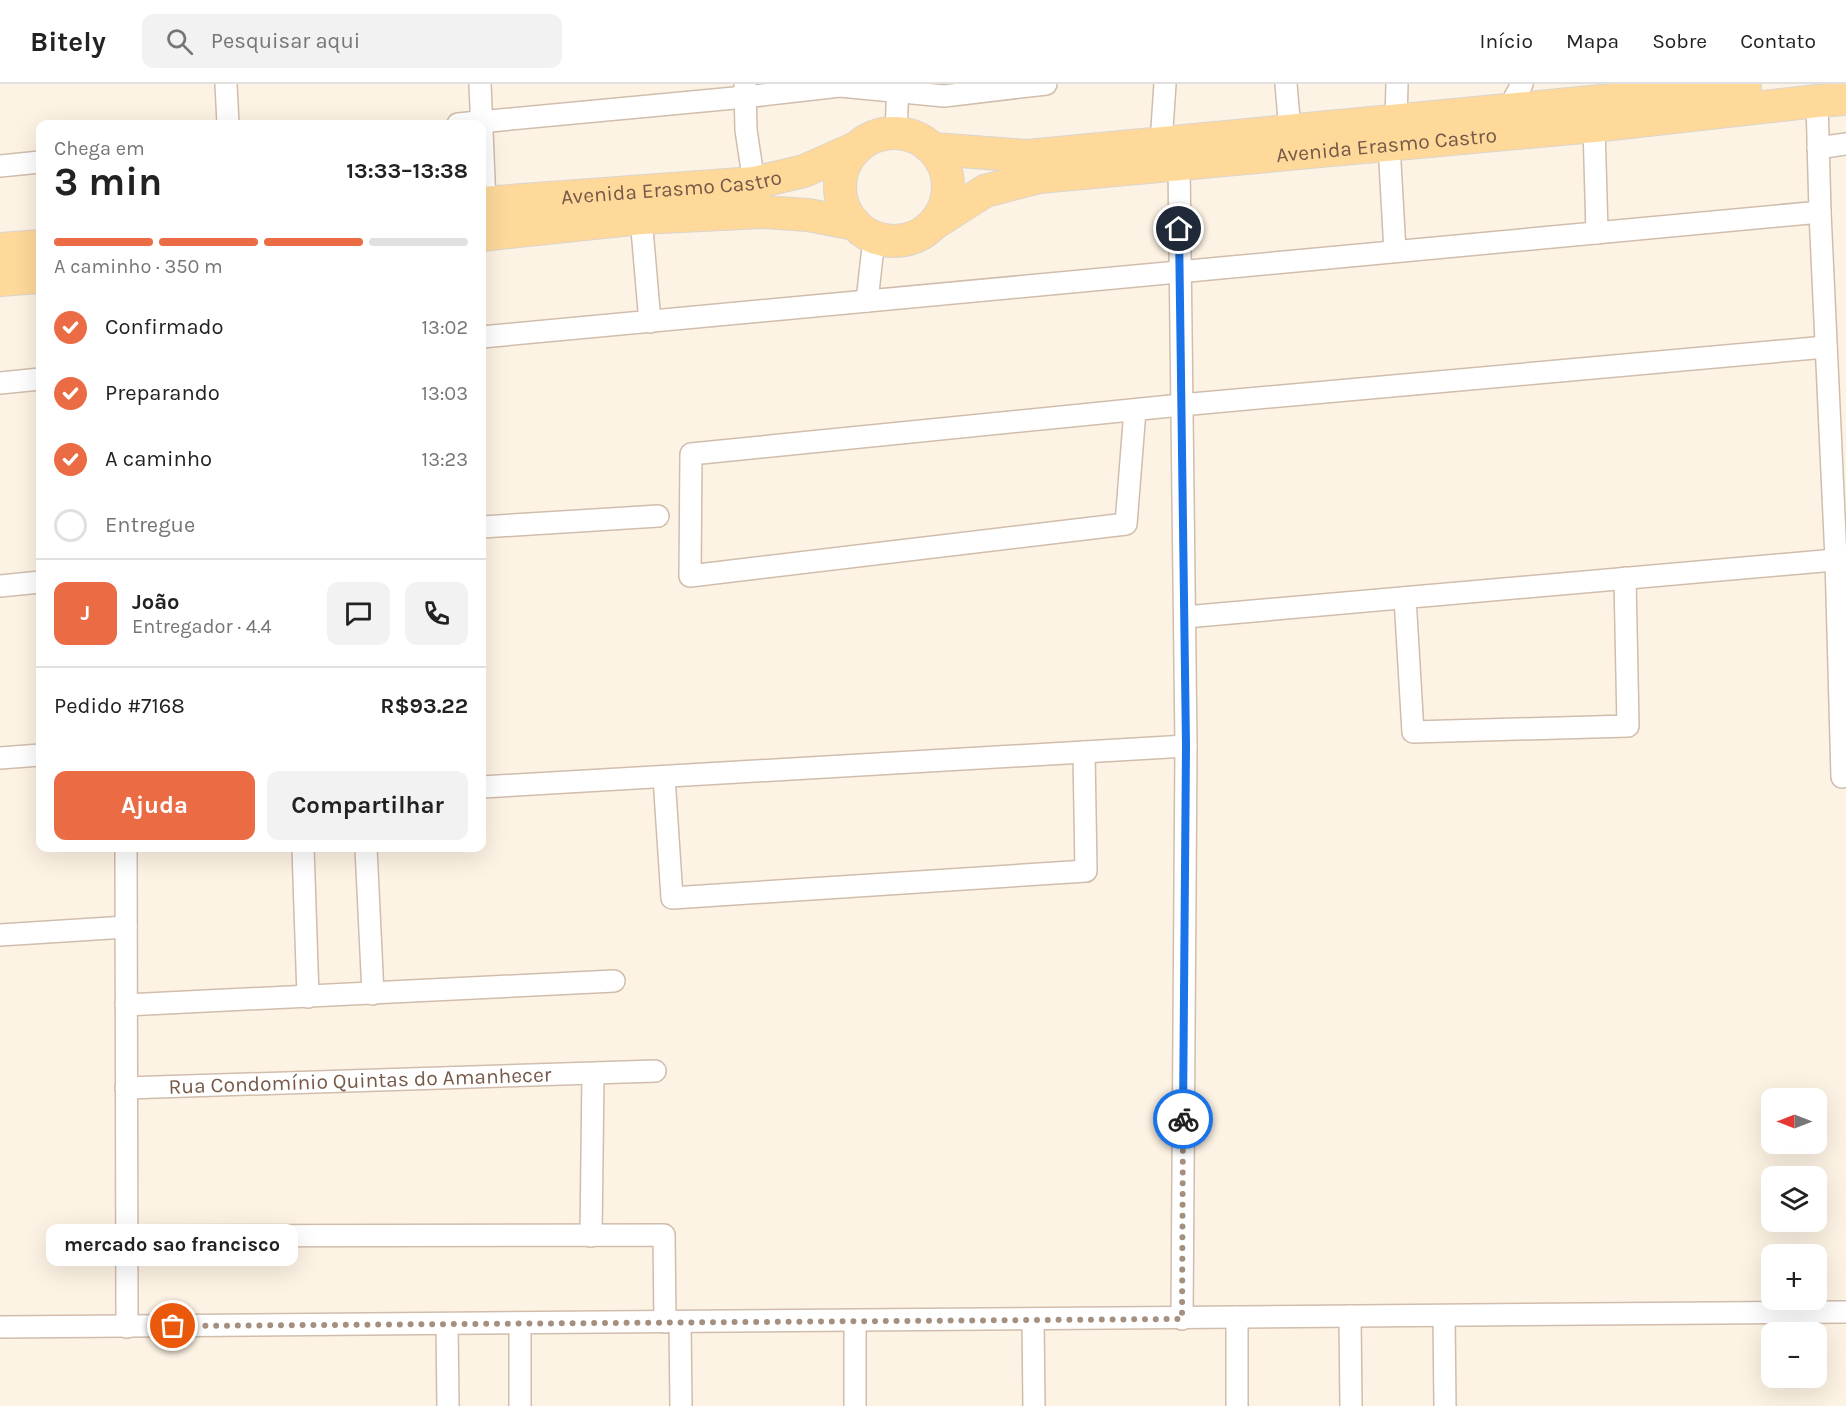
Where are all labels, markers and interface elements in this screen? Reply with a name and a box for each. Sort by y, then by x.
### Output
search box [142,14,562,68]
text: Bitely [30,25,106,58]
icon: search [163,25,196,58]
text: Pesquisar aqui [211,28,360,54]
text: Início [1480,29,1533,53]
text: Mapa [1566,29,1619,53]
text: Sobre [1652,29,1707,53]
text: Contato [1740,29,1816,53]
street label: Avenida Erasmo Castro [1275,123,1498,167]
text: Chega em [54,137,145,160]
text: 13:33–13:38 [346,158,468,184]
text: 3 min [54,159,162,205]
street label: Avenida Erasmo Castro [560,165,784,209]
pin [1153,203,1204,254]
icon: home [1162,212,1195,245]
text: A caminho · 350 m [54,255,223,278]
icon: check [54,311,87,344]
text: Confirmado [105,314,224,340]
text: 13:02 [422,316,468,339]
icon: check [54,377,87,410]
text: Preparando [105,380,220,406]
text: 13:03 [421,382,468,405]
icon: check [54,443,87,476]
text: A caminho [105,446,212,472]
text: 13:23 [422,448,468,471]
text: Entregue [105,512,195,538]
button: chat [327,582,390,645]
button: phone [405,582,468,645]
text: João [132,589,180,615]
text: J [81,600,90,626]
text: Entregador · 4.4 [132,615,272,638]
text: Pedido #7168 [54,693,185,719]
text: R$93.22 [380,693,468,719]
button: Ajuda [54,771,255,840]
button: Compartilhar [267,771,468,840]
street label: Rua Condomínio Quintas do Amanhecer [168,1062,552,1099]
north arrow [1761,1088,1827,1154]
map controls [1761,1088,1827,1388]
courier [1153,1089,1213,1149]
icon: bike [1167,1103,1200,1136]
button: layers [1761,1166,1827,1232]
callout: mercado sao francisco [47,1224,299,1266]
text: mercado sao francisco [64,1233,280,1256]
button: + [1761,1244,1827,1310]
pin [147,1300,198,1351]
icon: bag [156,1309,189,1342]
button: − [1761,1322,1827,1388]

